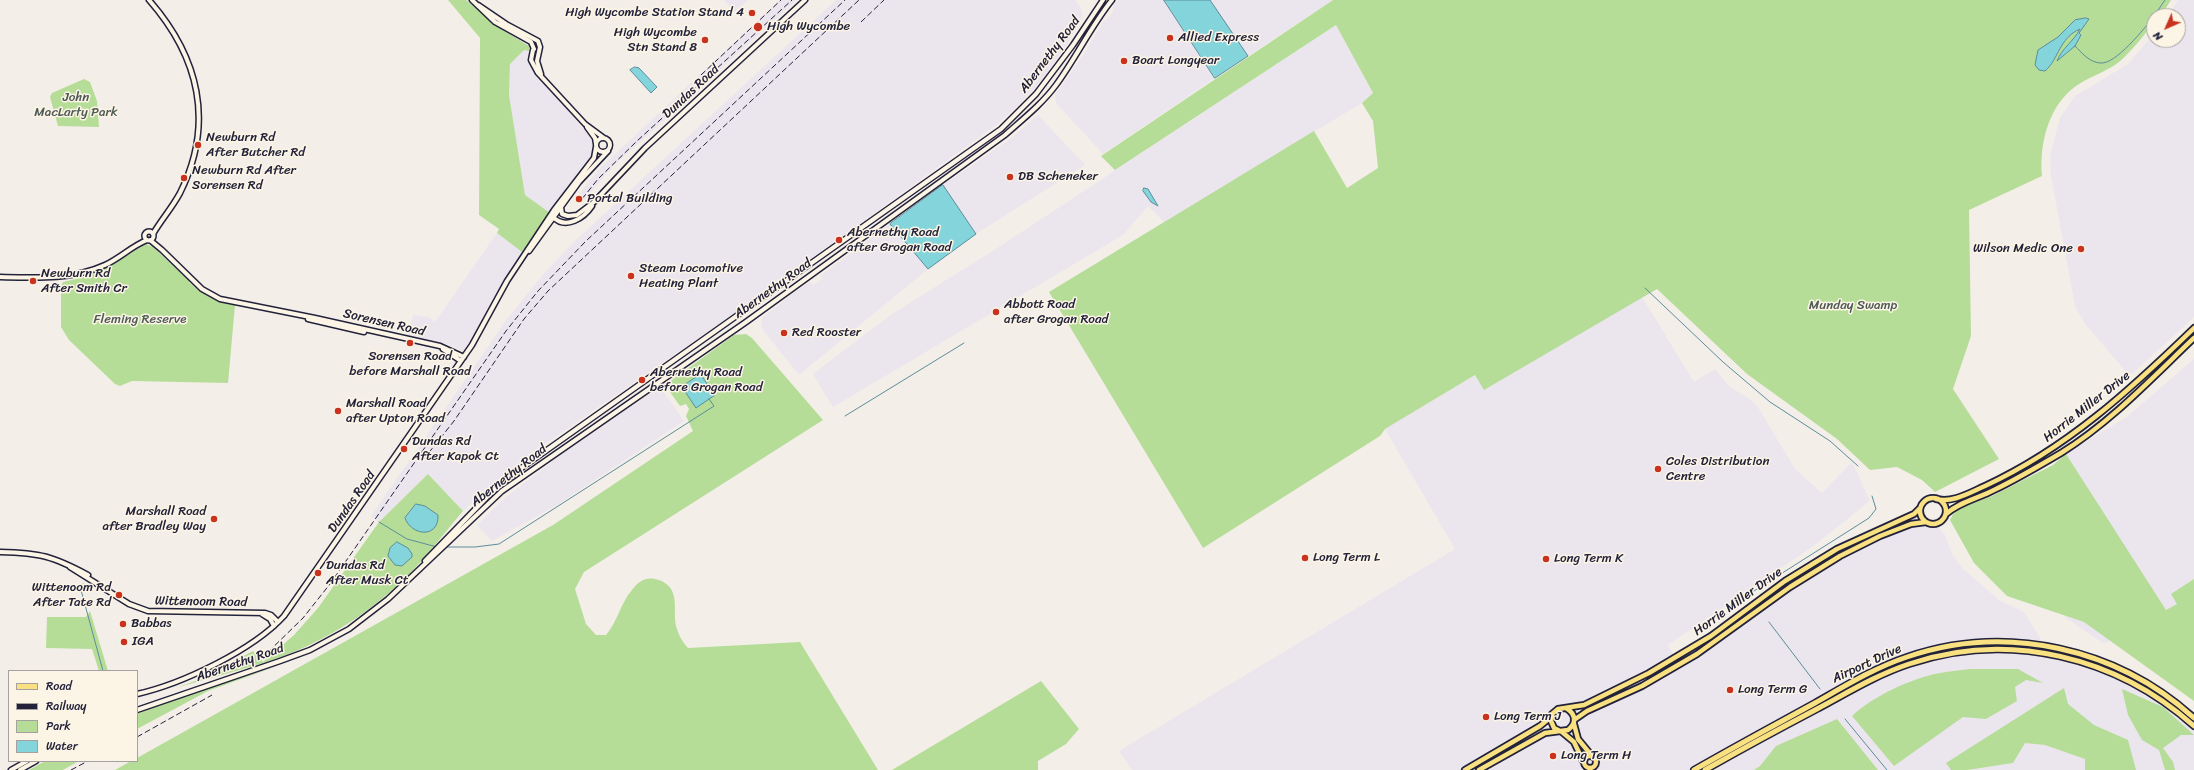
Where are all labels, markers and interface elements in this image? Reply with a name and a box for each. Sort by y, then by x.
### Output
place label: High Wycombe Station Stand 4 [565,5,744,21]
marker: High Wycombe Station Stand 4 [747,8,757,18]
north arrow [2146,8,2186,48]
street label: Abernethy Road [1016,14,1084,96]
place label: High Wycombe [767,19,850,35]
marker: High Wycombe [752,21,764,33]
place label: High Wycombe Stn Stand 8 [614,25,697,56]
text: N [2148,27,2167,46]
place label: Allied Express [1178,30,1259,46]
marker: Allied Express [1165,33,1175,43]
marker: High Wycombe Stn Stand 8 [700,35,710,45]
place label: Boart Longyear [1132,53,1219,69]
marker: Boart Longyear [1119,56,1129,66]
street label: Dundas Road [659,62,723,122]
park label: John MacLarty Park [34,90,118,121]
place label: Newburn Rd After Butcher Rd [206,130,305,161]
marker: Newburn Rd After Butcher Rd [193,140,203,150]
place label: Newburn Rd After Sorensen Rd [192,163,296,194]
place label: DB Scheneker [1018,169,1098,185]
marker: DB Scheneker [1005,172,1015,182]
marker: Newburn Rd After Sorensen Rd [179,173,189,183]
place label: Portal Building [587,191,673,207]
marker: Portal Building [574,194,584,204]
place label: Abernethy Road after Grogan Road [847,225,951,256]
marker: Abernethy Road after Grogan Road [834,235,844,245]
place label: Wilson Medic One [1973,241,2073,257]
marker: Wilson Medic One [2076,244,2086,254]
street label: Abernethy Road [731,256,815,322]
place label: Steam Locomotive Heating Plant [639,261,743,292]
place label: Newburn Rd After Smith Cr [41,266,127,297]
marker: Steam Locomotive Heating Plant [626,271,636,281]
marker: Newburn Rd After Smith Cr [28,276,38,286]
place label: Abbott Road after Grogan Road [1004,297,1108,328]
park label: Munday Swamp [1809,298,1897,314]
street label: Sorensen Road [341,306,427,340]
marker: Abbott Road after Grogan Road [991,307,1001,317]
park label: Fleming Reserve [94,312,186,328]
place label: Red Rooster [792,325,861,341]
marker: Red Rooster [779,328,789,338]
marker: Sorensen Road before Marshall Road [405,338,415,348]
place label: Sorensen Road before Marshall Road [349,349,471,380]
place label: Abernethy Road before Grogan Road [650,365,762,396]
street label: Horrie Miller Drive [2040,368,2134,446]
marker: Abernethy Road before Grogan Road [637,375,647,385]
place label: Marshall Road after Upton Road [346,396,445,427]
marker: Marshall Road after Upton Road [333,406,343,416]
place label: Dundas Rd After Kapok Ct [412,434,499,465]
street label: Abernethy Road [468,442,550,510]
marker: Dundas Rd After Kapok Ct [399,444,409,454]
place label: Coles Distribution Centre [1666,454,1769,485]
marker: Coles Distribution Centre [1653,464,1663,474]
street label: Dundas Road [325,468,379,536]
place label: Marshall Road after Bradley Way [102,504,206,535]
marker: Marshall Road after Bradley Way [209,514,219,524]
place label: Long Term L [1313,550,1380,566]
place label: Long Term K [1554,551,1623,567]
marker: Long Term L [1300,553,1310,563]
marker: Long Term K [1541,554,1551,564]
place label: Dundas Rd After Musk Ct [326,558,409,589]
street label: Horrie Miller Drive [1690,565,1786,639]
marker: Dundas Rd After Musk Ct [313,568,323,578]
place label: Wittenoom Rd After Tate Rd [32,580,111,611]
marker: Wittenoom Rd After Tate Rd [114,590,124,600]
street label: Wittenoom Road [155,593,247,611]
place label: Babbas [131,616,172,632]
marker: Babbas [118,619,128,629]
place label: IGA [132,634,154,650]
marker: IGA [119,637,129,647]
street label: Abernethy Road [194,641,286,685]
street label: Airport Drive [1830,641,1904,687]
legend [8,670,138,762]
text: Road [46,675,72,697]
place label: Long Term G [1738,682,1807,698]
marker: Long Term G [1725,685,1735,695]
text: Railway [46,695,87,717]
place label: Long Term J [1494,709,1561,725]
marker: Long Term J [1481,712,1491,722]
text: Park [46,715,71,737]
text: Water [46,735,78,757]
place label: Long Term H [1561,748,1631,764]
marker: Long Term H [1548,751,1558,761]

